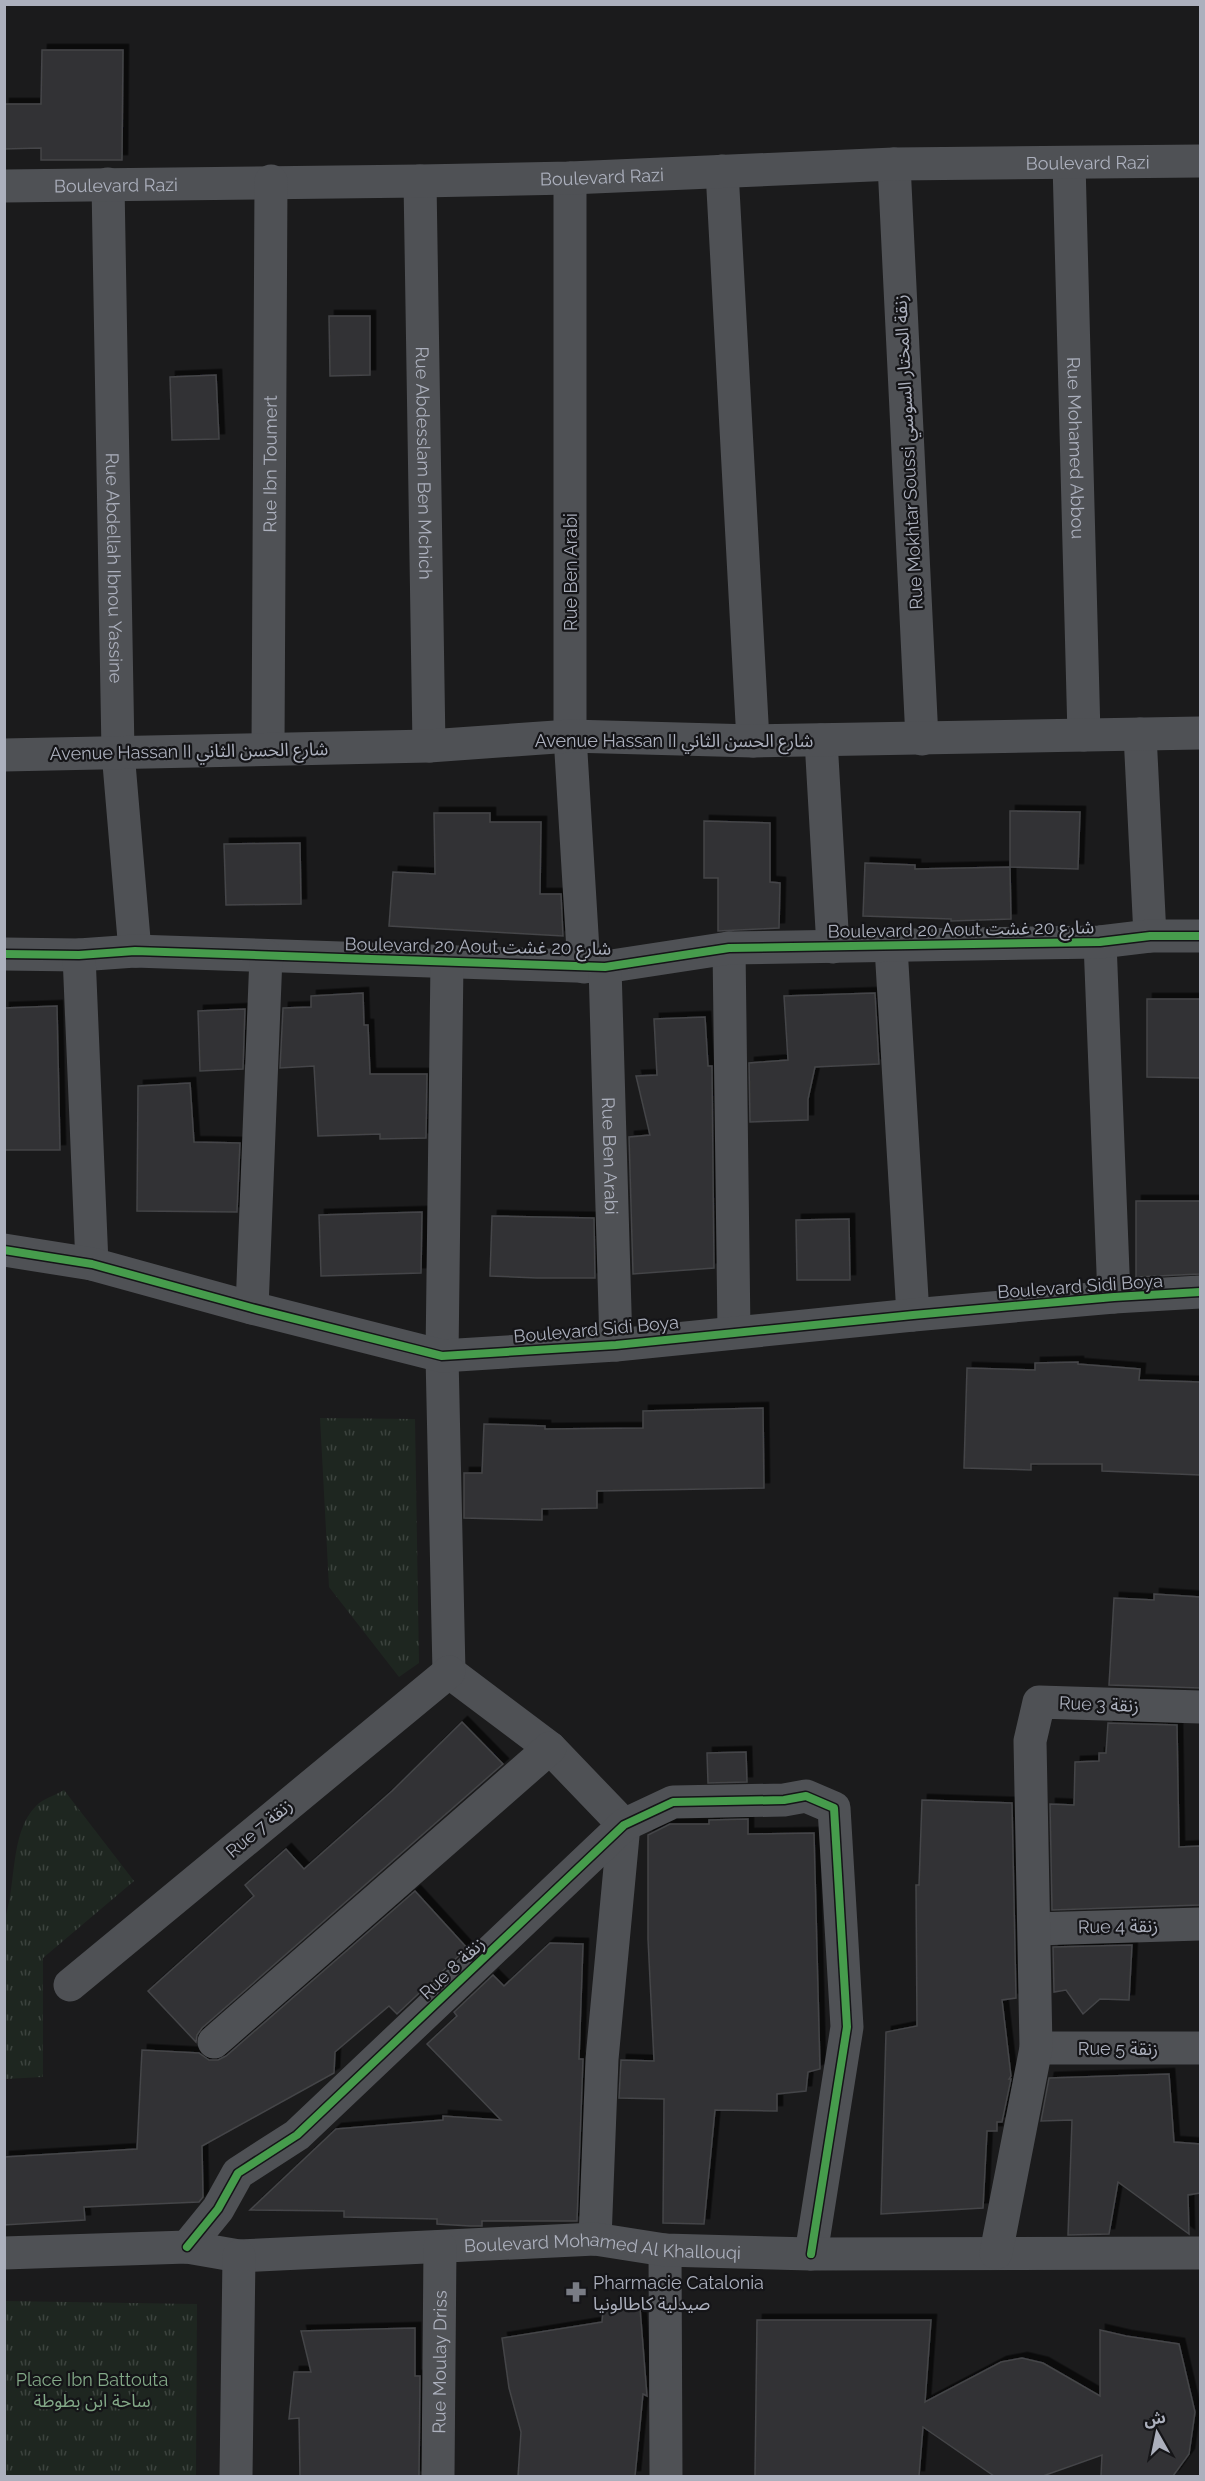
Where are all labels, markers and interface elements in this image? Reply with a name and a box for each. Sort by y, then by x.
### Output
street label: Boulevard Razi [1026,151,1150,173]
street label: Boulevard Razi [540,163,664,189]
street label: Boulevard Razi [54,173,178,196]
street label: Rue Mokhtar Soussi زنقة المختار السوسي [889,294,930,610]
street label: Rue Abdesslam Ben Mchich [412,346,437,580]
street label: Rue Mohamed Abbou [1064,356,1089,539]
street label: Rue Ibn Toumert [259,395,280,533]
street label: Rue Abdellah Ibnou Yassine [102,453,127,684]
street label: Rue Ben Arabi [560,513,581,631]
street label: Avenue Hassan II شارع الحسن الثاني [535,730,813,755]
street label: Avenue Hassan II شارع الحسن الثاني [49,738,329,768]
street label: Boulevard 20 Aout شارع 20 غشت [828,916,1095,946]
street label: Boulevard 20 Aout شارع 20 غشت [344,933,611,963]
street label: Rue Ben Arabi [598,1097,623,1215]
street label: Boulevard Sidi Boya [997,1270,1163,1302]
street label: Boulevard Sidi Boya [512,1311,680,1347]
street label: Rue 3 زنقة [1058,1692,1139,1717]
street label: Rue 7 زنقة [222,1794,297,1863]
street label: Rue 4 زنقة [1078,1915,1158,1938]
street label: Rue 8 زنقة [415,1933,490,2004]
street label: Rue 5 زنقة [1078,2038,1158,2060]
street label: Boulevard Mohamed Al Khallouqi [463,2228,741,2263]
place label: Pharmacie Catalonia صيدلية كاطالونيا [593,2272,764,2315]
pharmacy icon: Pharmacie Catalonia صيدلية كاطالونيا [564,2280,588,2304]
street label: Rue Moulay Driss [428,2290,450,2434]
park label: Place Ibn Battouta ساحة ابن بطوطة [16,2369,168,2412]
north arrow [1127,2403,1187,2463]
text: ش [1142,2408,1167,2430]

